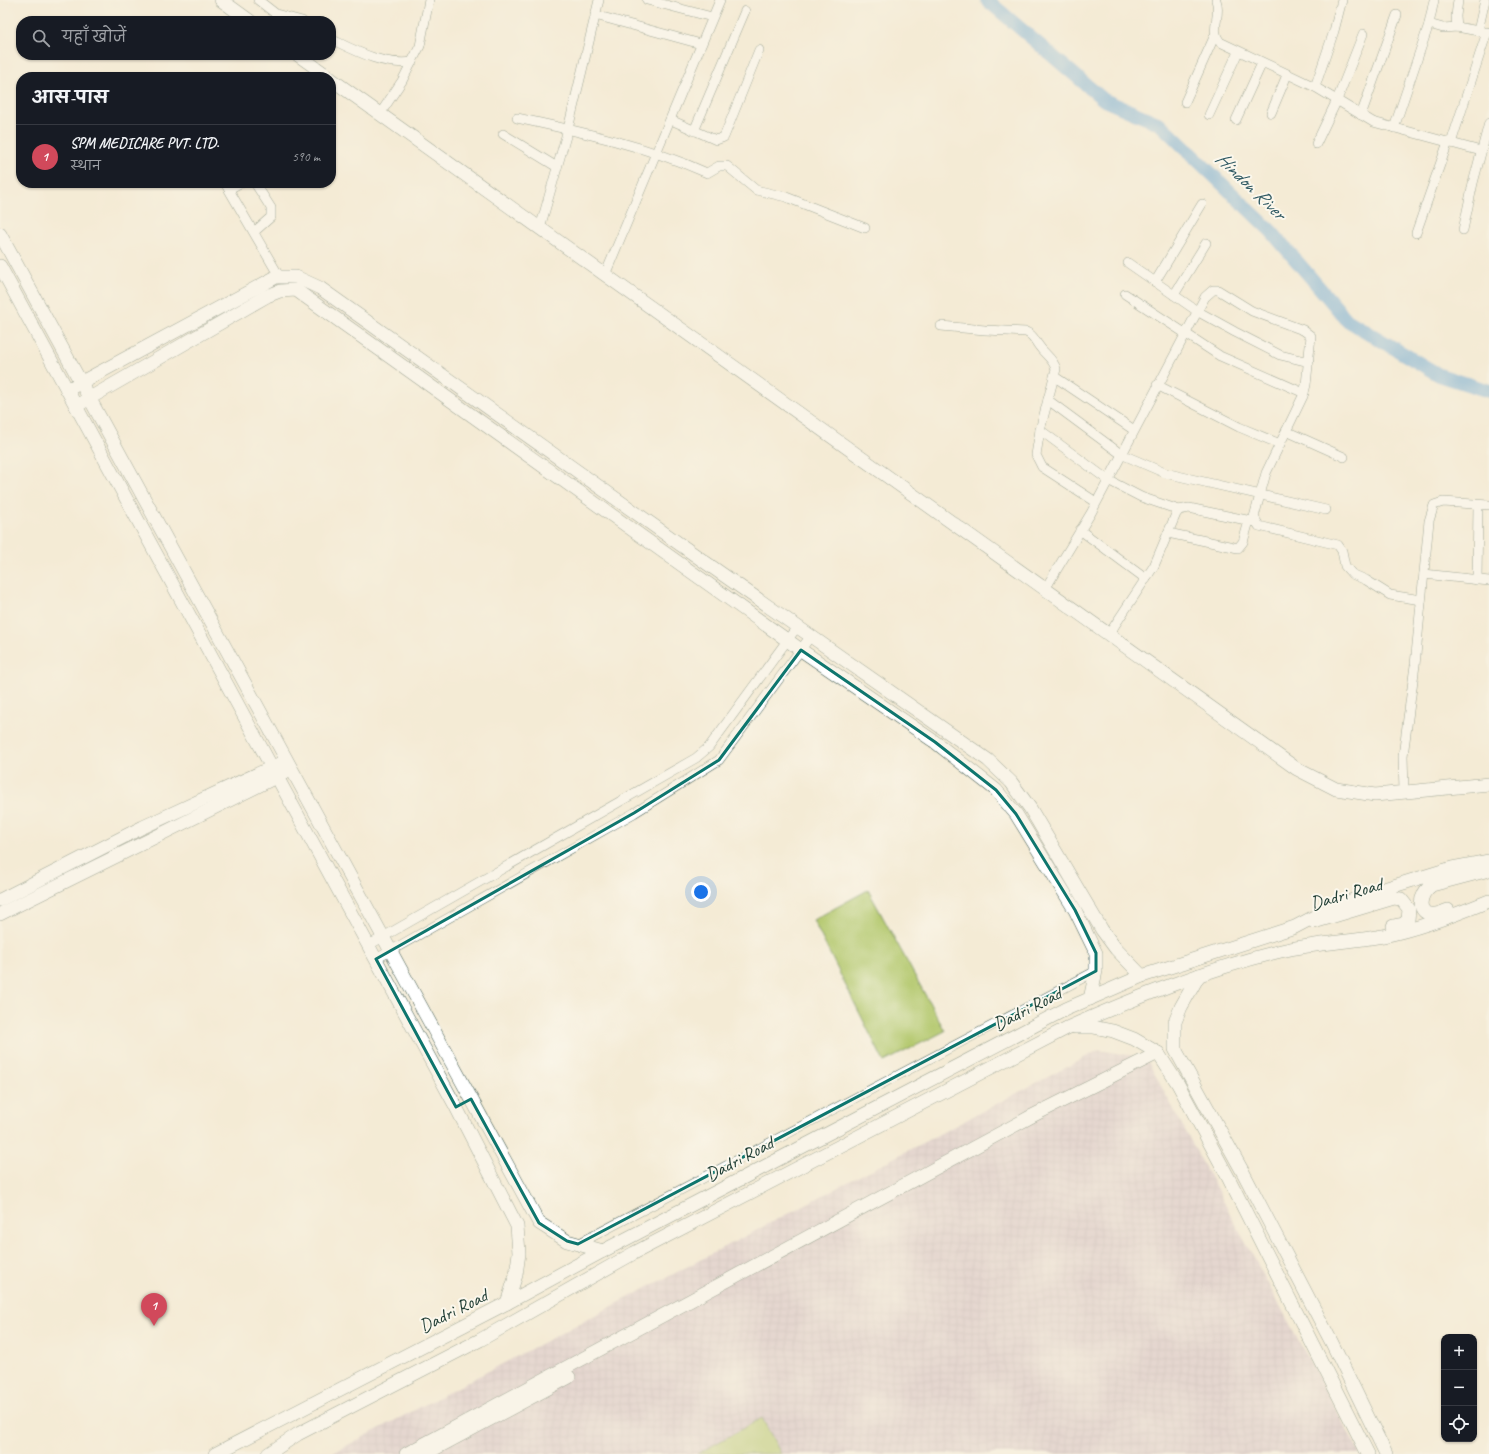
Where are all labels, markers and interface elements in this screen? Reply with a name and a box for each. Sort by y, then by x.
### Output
search box [16,16,336,60]
icon: search [30,27,52,49]
text: यहाँ खोजें [62,28,126,47]
text: आस-पास [32,87,108,108]
text: SPM MEDICARE PVT. LTD. [70,134,219,153]
water label: Hindon River [1210,146,1293,227]
text: 1 [42,149,48,165]
text: 590 m [292,149,320,165]
text: स्थान [70,158,101,174]
street label: Dadri Road [1308,872,1387,916]
your location [691,882,711,902]
street label: Dadri Road [989,980,1068,1036]
street label: Dadri Road [701,1130,780,1187]
street label: Dadri Road [415,1282,494,1338]
pin: 1 [141,1293,167,1326]
map controls [1441,1334,1477,1442]
button: + [1441,1334,1477,1370]
button: − [1441,1370,1477,1406]
button: locate [1441,1406,1477,1442]

